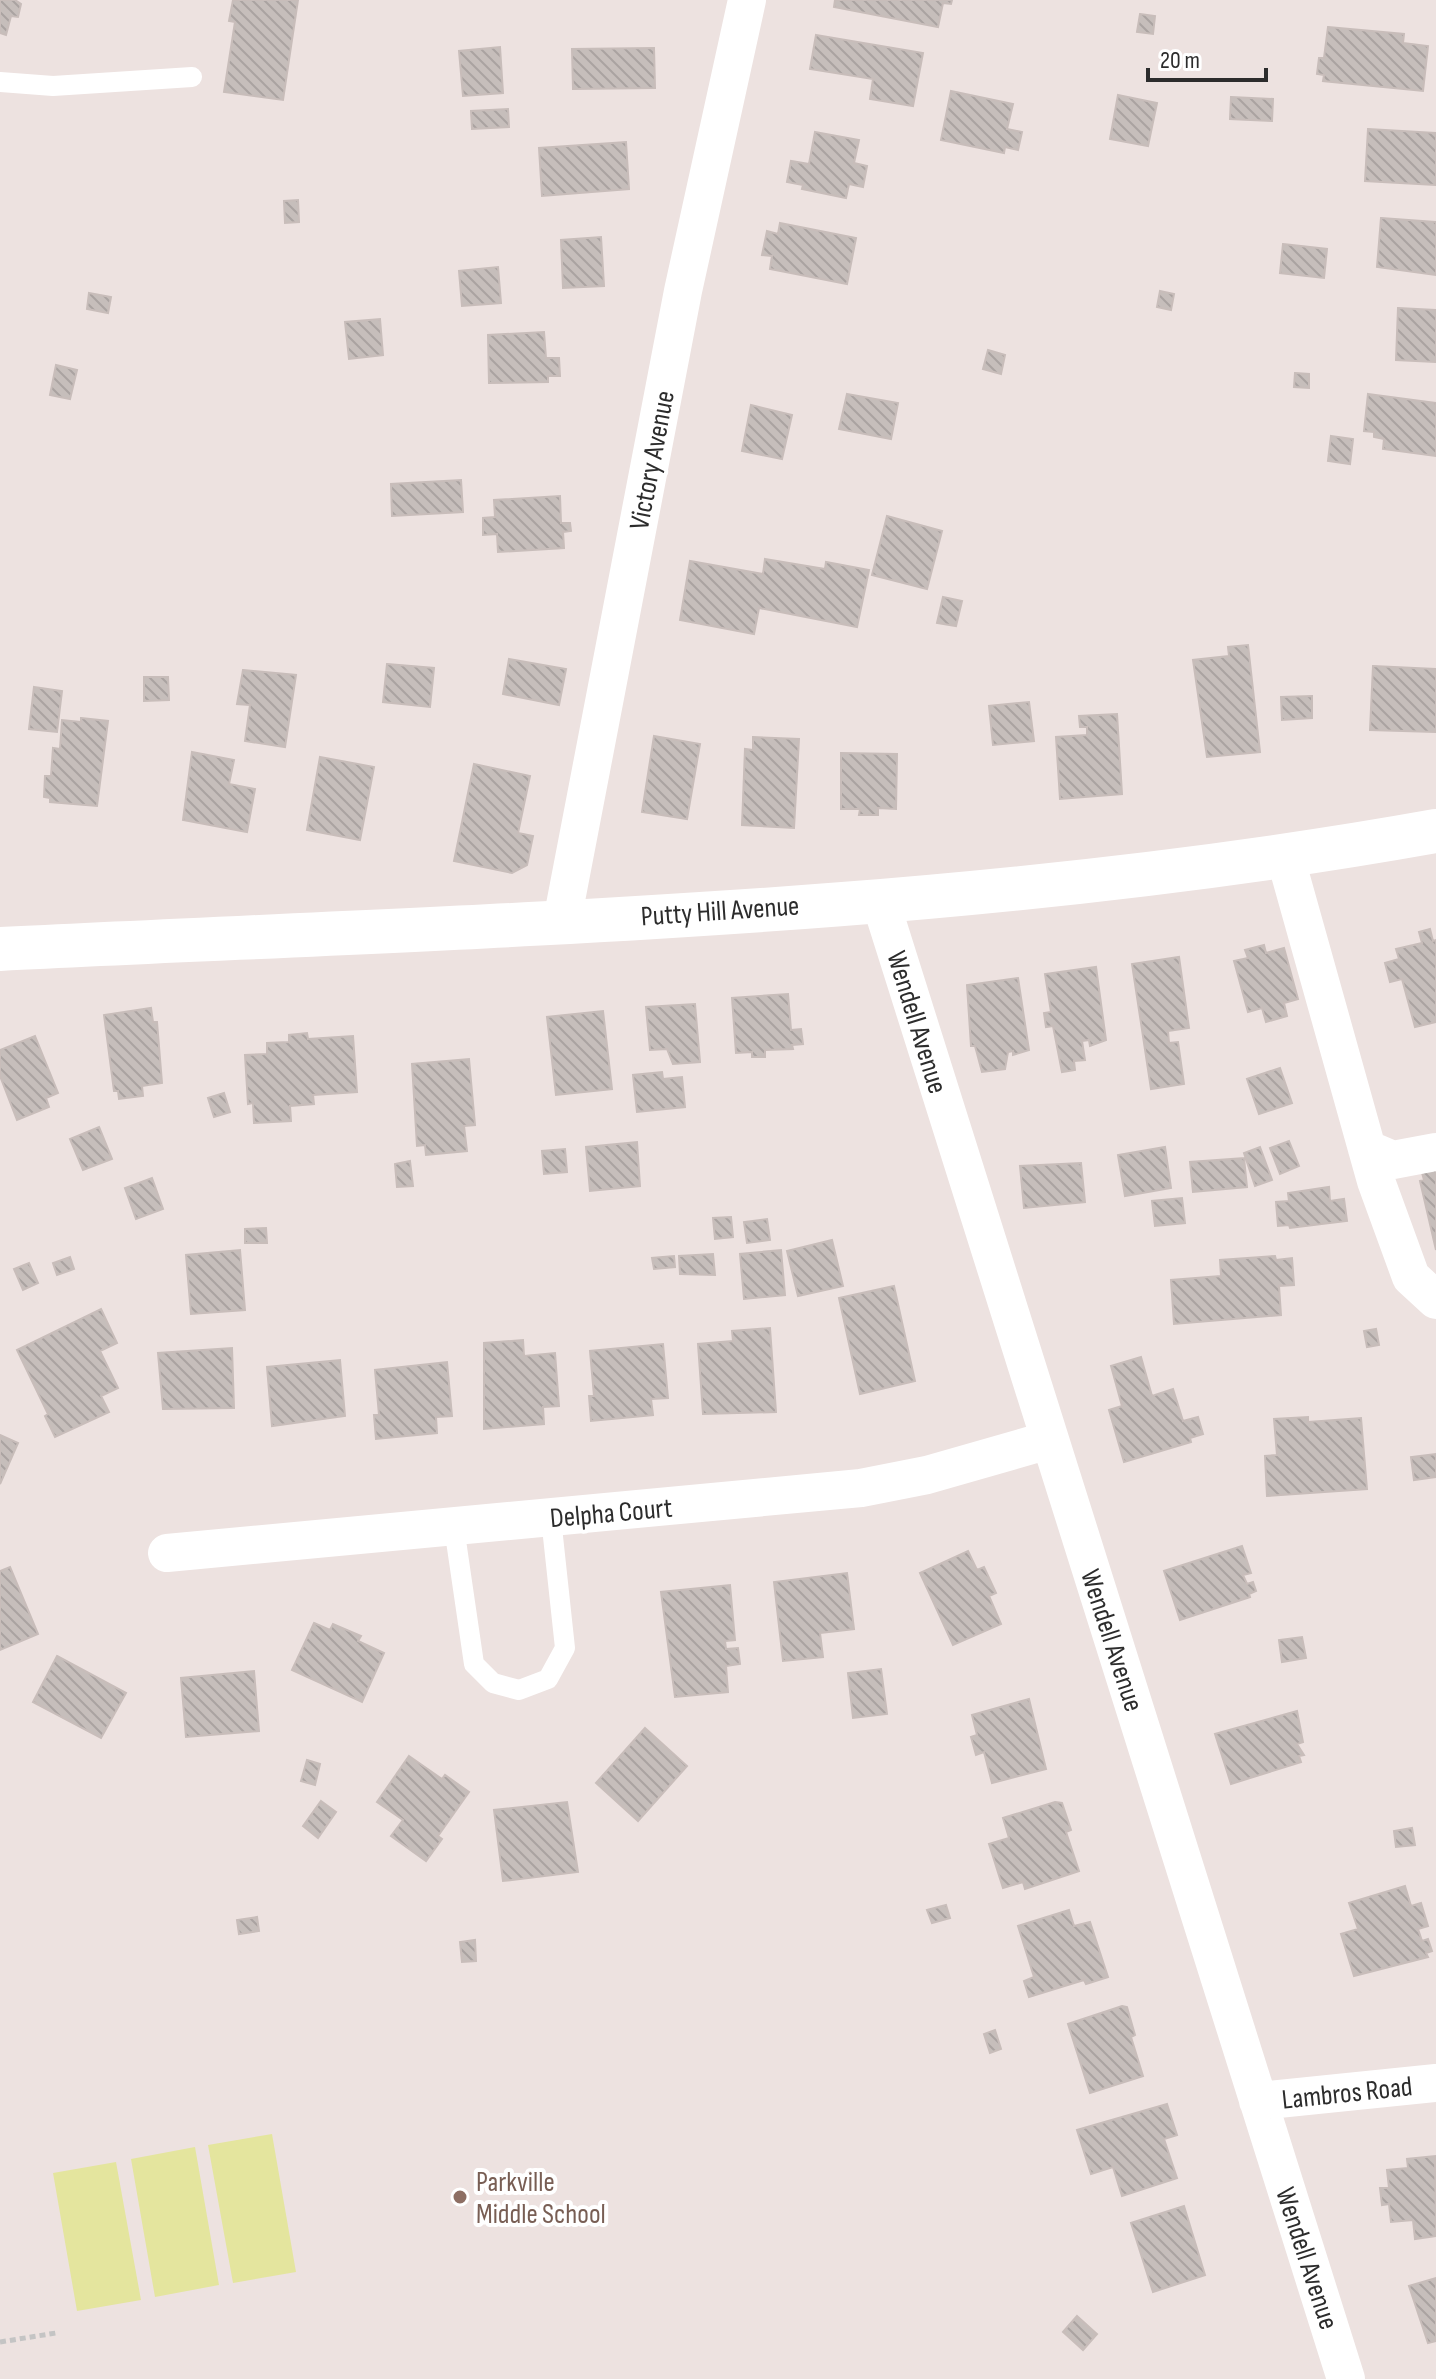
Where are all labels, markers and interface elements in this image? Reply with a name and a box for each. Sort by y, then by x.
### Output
scale bar [1148,32,1266,82]
text: 20 m [1160,46,1200,75]
street label: Victory Avenue [623,388,682,533]
street label: Putty Hill Avenue [640,890,800,933]
street label: Wendell Avenue [879,947,954,1098]
street label: Delpha Court [549,1492,674,1535]
street label: Wendell Avenue [1073,1565,1150,1716]
street label: Lambros Road [1280,2070,1414,2117]
place label: Parkville Middle School [476,2166,606,2231]
street label: Wendell Avenue [1268,2183,1345,2334]
marker: Parkville Middle School [451,2188,469,2206]

